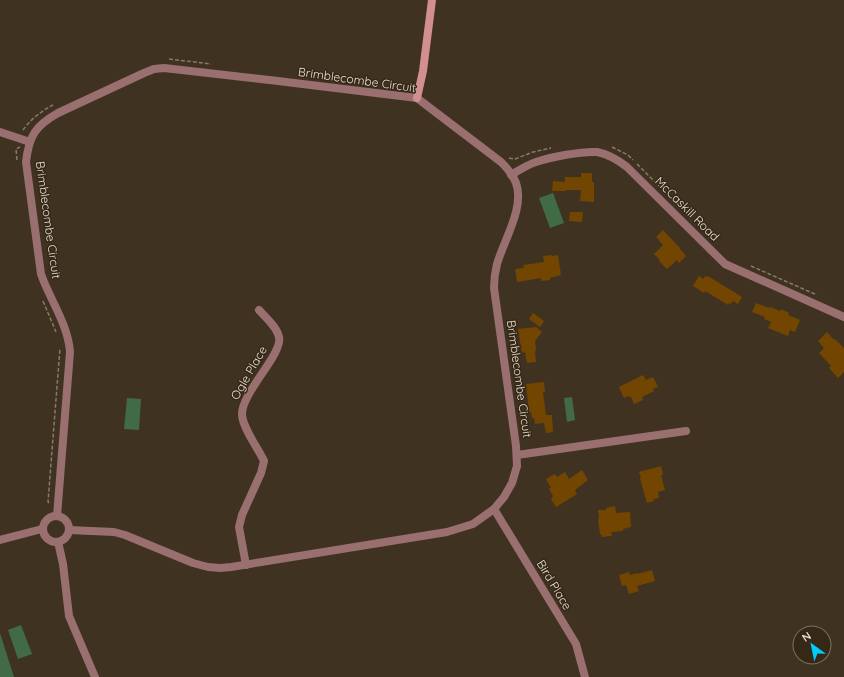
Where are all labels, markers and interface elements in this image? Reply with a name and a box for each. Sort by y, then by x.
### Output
street label: Brimblecombe Circuit [297,64,417,95]
street label: Brimblecombe Circuit [33,160,64,280]
street label: McCaskill Road [652,173,723,244]
street label: Brimblecombe Circuit [504,319,535,439]
street label: Ogle Place [227,343,270,402]
street label: Bird Place [534,557,575,613]
north arrow [792,625,832,665]
text: N [799,629,814,645]

